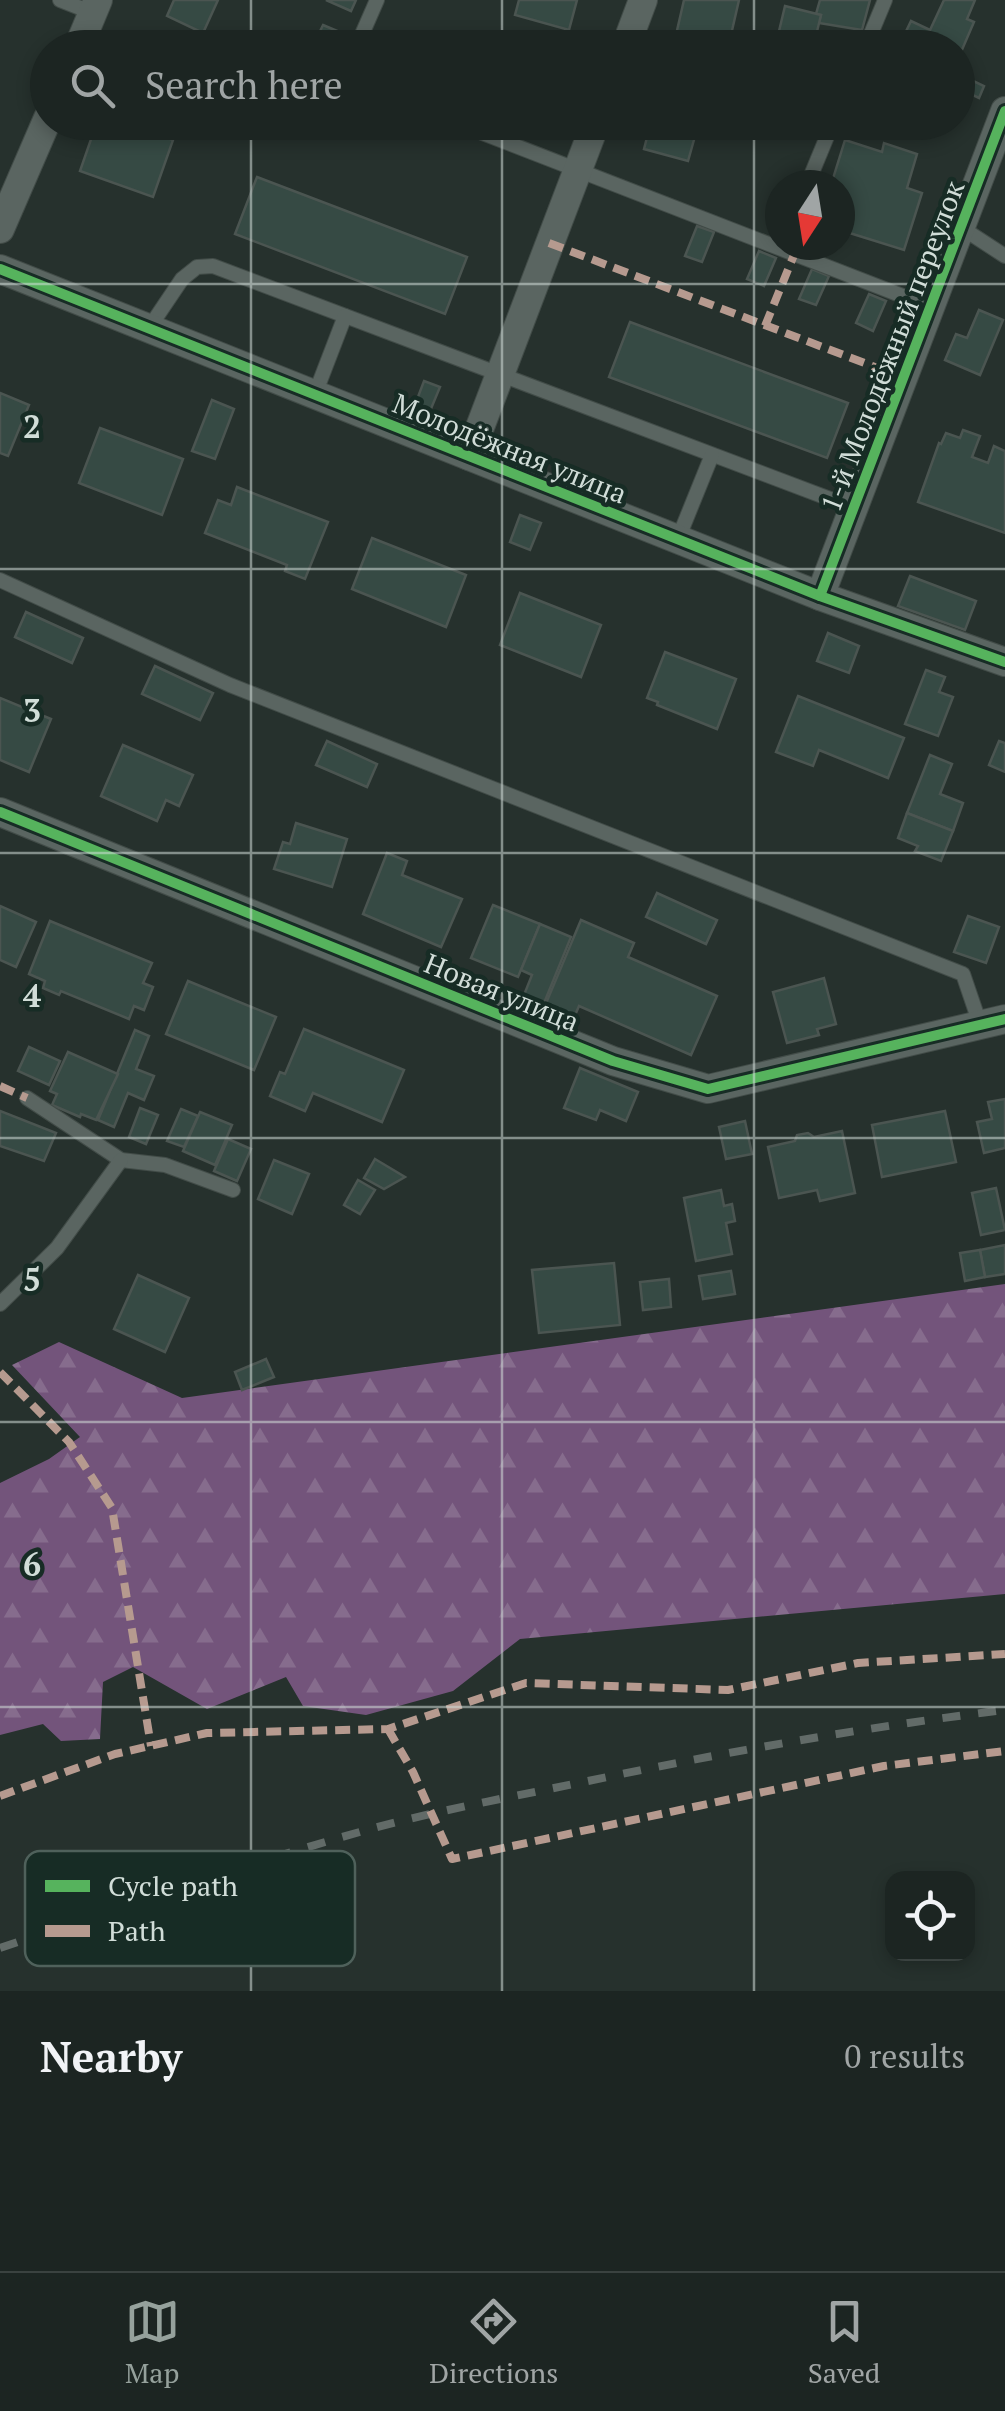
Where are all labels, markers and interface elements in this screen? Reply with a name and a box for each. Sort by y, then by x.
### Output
search box [30,30,975,140]
icon: search [65,58,120,113]
text: Search here [145,60,343,110]
north arrow [765,170,855,260]
street label: 1-й Молодёжный переулок [812,174,973,517]
street label: Молодёжная улица [388,384,632,512]
text: 2 [23,405,41,447]
text: 3 [23,689,41,731]
street label: Новая улица [419,944,585,1040]
text: 4 [23,974,41,1016]
text: 5 [23,1258,41,1300]
text: 6 [23,1543,41,1585]
legend [25,1851,355,1966]
text: Cycle path [108,1867,238,1904]
map controls [885,1871,975,1961]
button: locate [885,1871,975,1961]
text: Path [108,1912,166,1949]
text: Nearby [40,2028,182,2084]
text: 0 results [844,2035,965,2077]
tab: Map [125,2294,180,2391]
tab: Directions [429,2294,558,2391]
tab: Saved [808,2294,880,2391]

